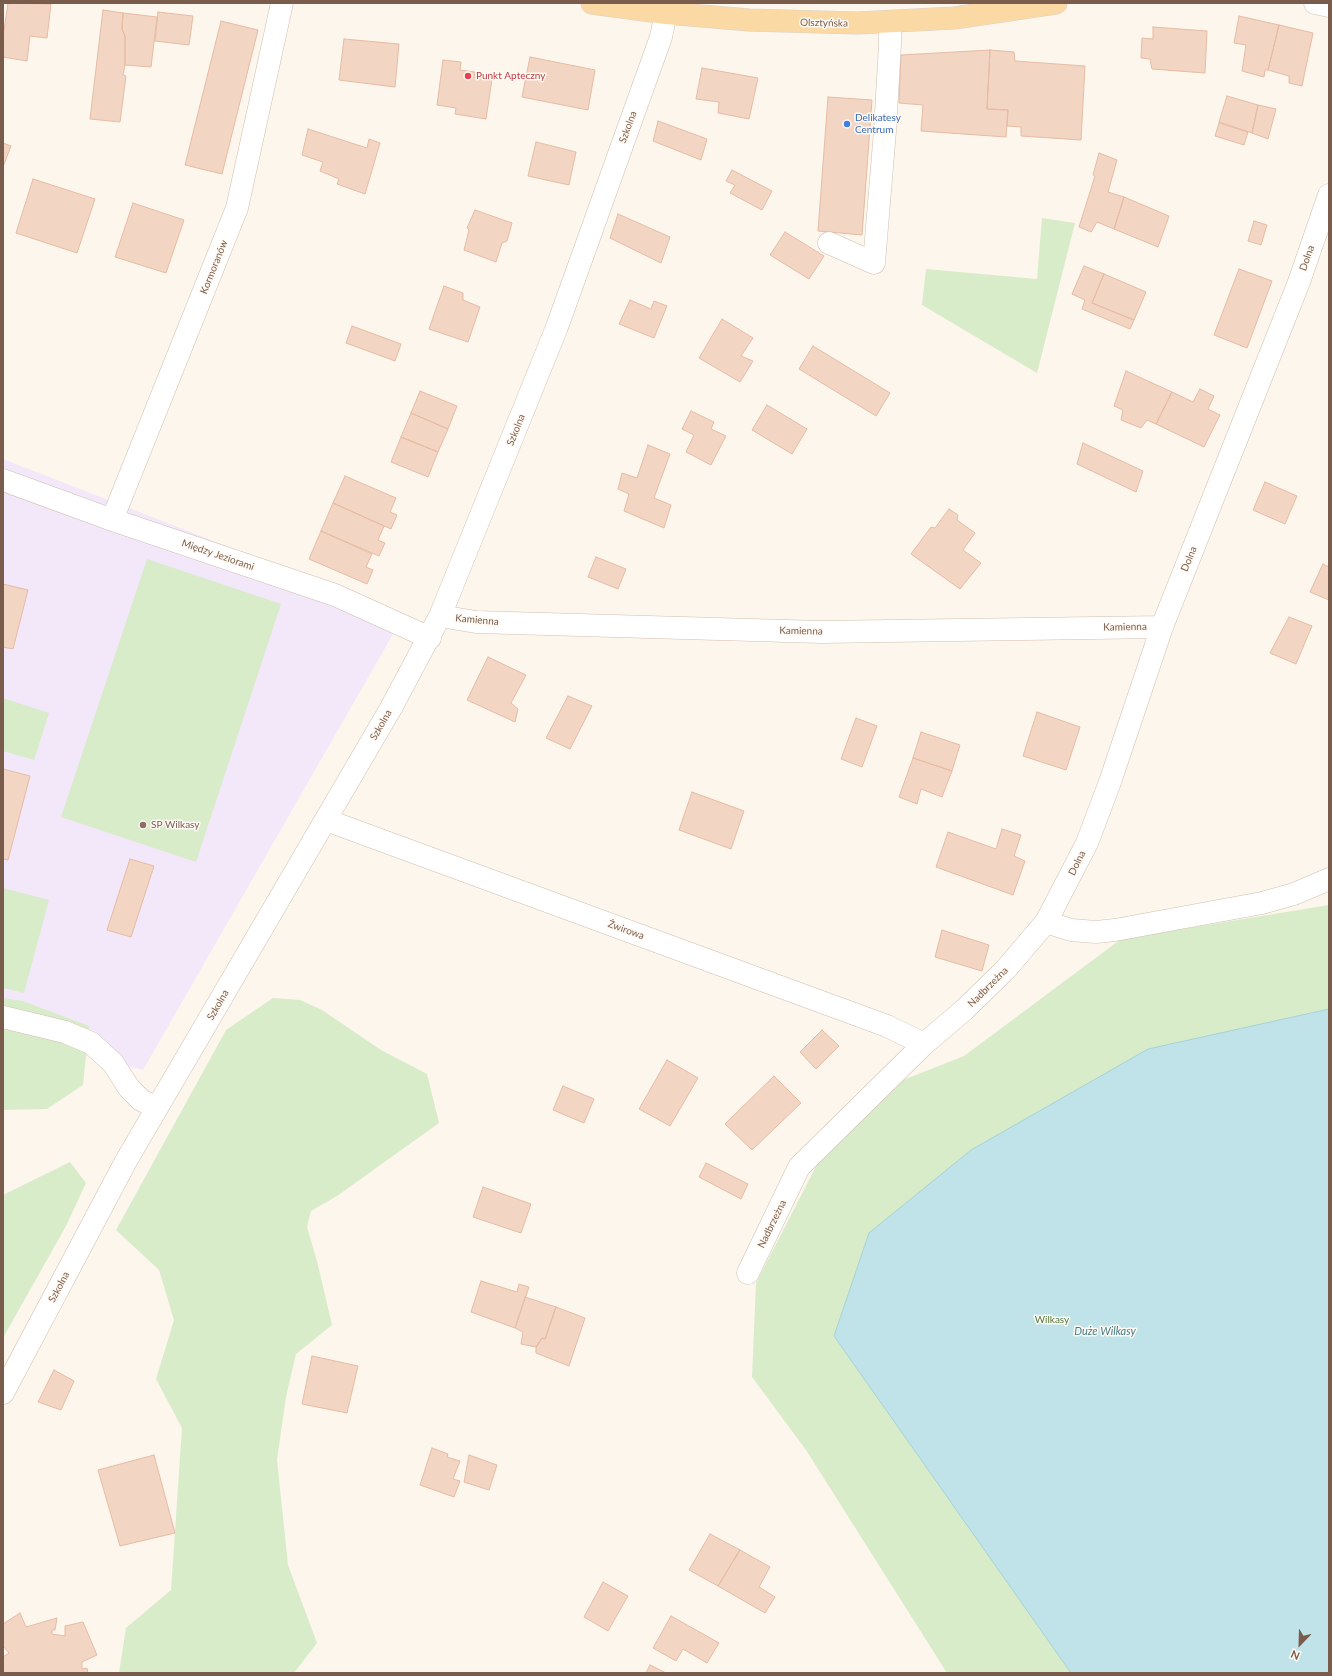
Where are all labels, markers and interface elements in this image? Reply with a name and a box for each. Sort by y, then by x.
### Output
street label: Olsztyńska [800,17,848,29]
place label: Punkt Apteczny [476,70,545,82]
marker: Punkt Apteczny [463,71,473,81]
street label: Szkolna [617,109,639,145]
place label: Delikatesy Centrum [855,112,901,136]
marker: Delikatesy Centrum [842,119,852,129]
street label: Kormoranów [198,238,230,296]
street label: Dolna [1297,244,1317,272]
street label: Szkolna [504,412,528,448]
street label: Między Jeziorami [180,537,256,573]
street label: Dolna [1179,545,1199,573]
street label: Kamienna [455,612,499,628]
street label: Kamienna [1103,621,1147,633]
street label: Kamienna [779,625,823,637]
street label: Szkolna [368,708,394,742]
place label: SP Wilkasy [151,819,200,831]
marker: SP Wilkasy [138,820,148,830]
street label: Dolna [1066,849,1088,877]
street label: Żwirowa [606,918,646,942]
street label: Nadbrzeżna [965,964,1011,1010]
street label: Szkolna [205,988,231,1022]
street label: Nadbrzeżna [755,1198,789,1250]
street label: Szkolna [46,1270,72,1304]
park label: Wilkasy [1035,1314,1069,1326]
water label: Duże Wilkasy [1074,1324,1136,1338]
north arrow [1280,1624,1320,1664]
text: N [1289,1648,1302,1663]

